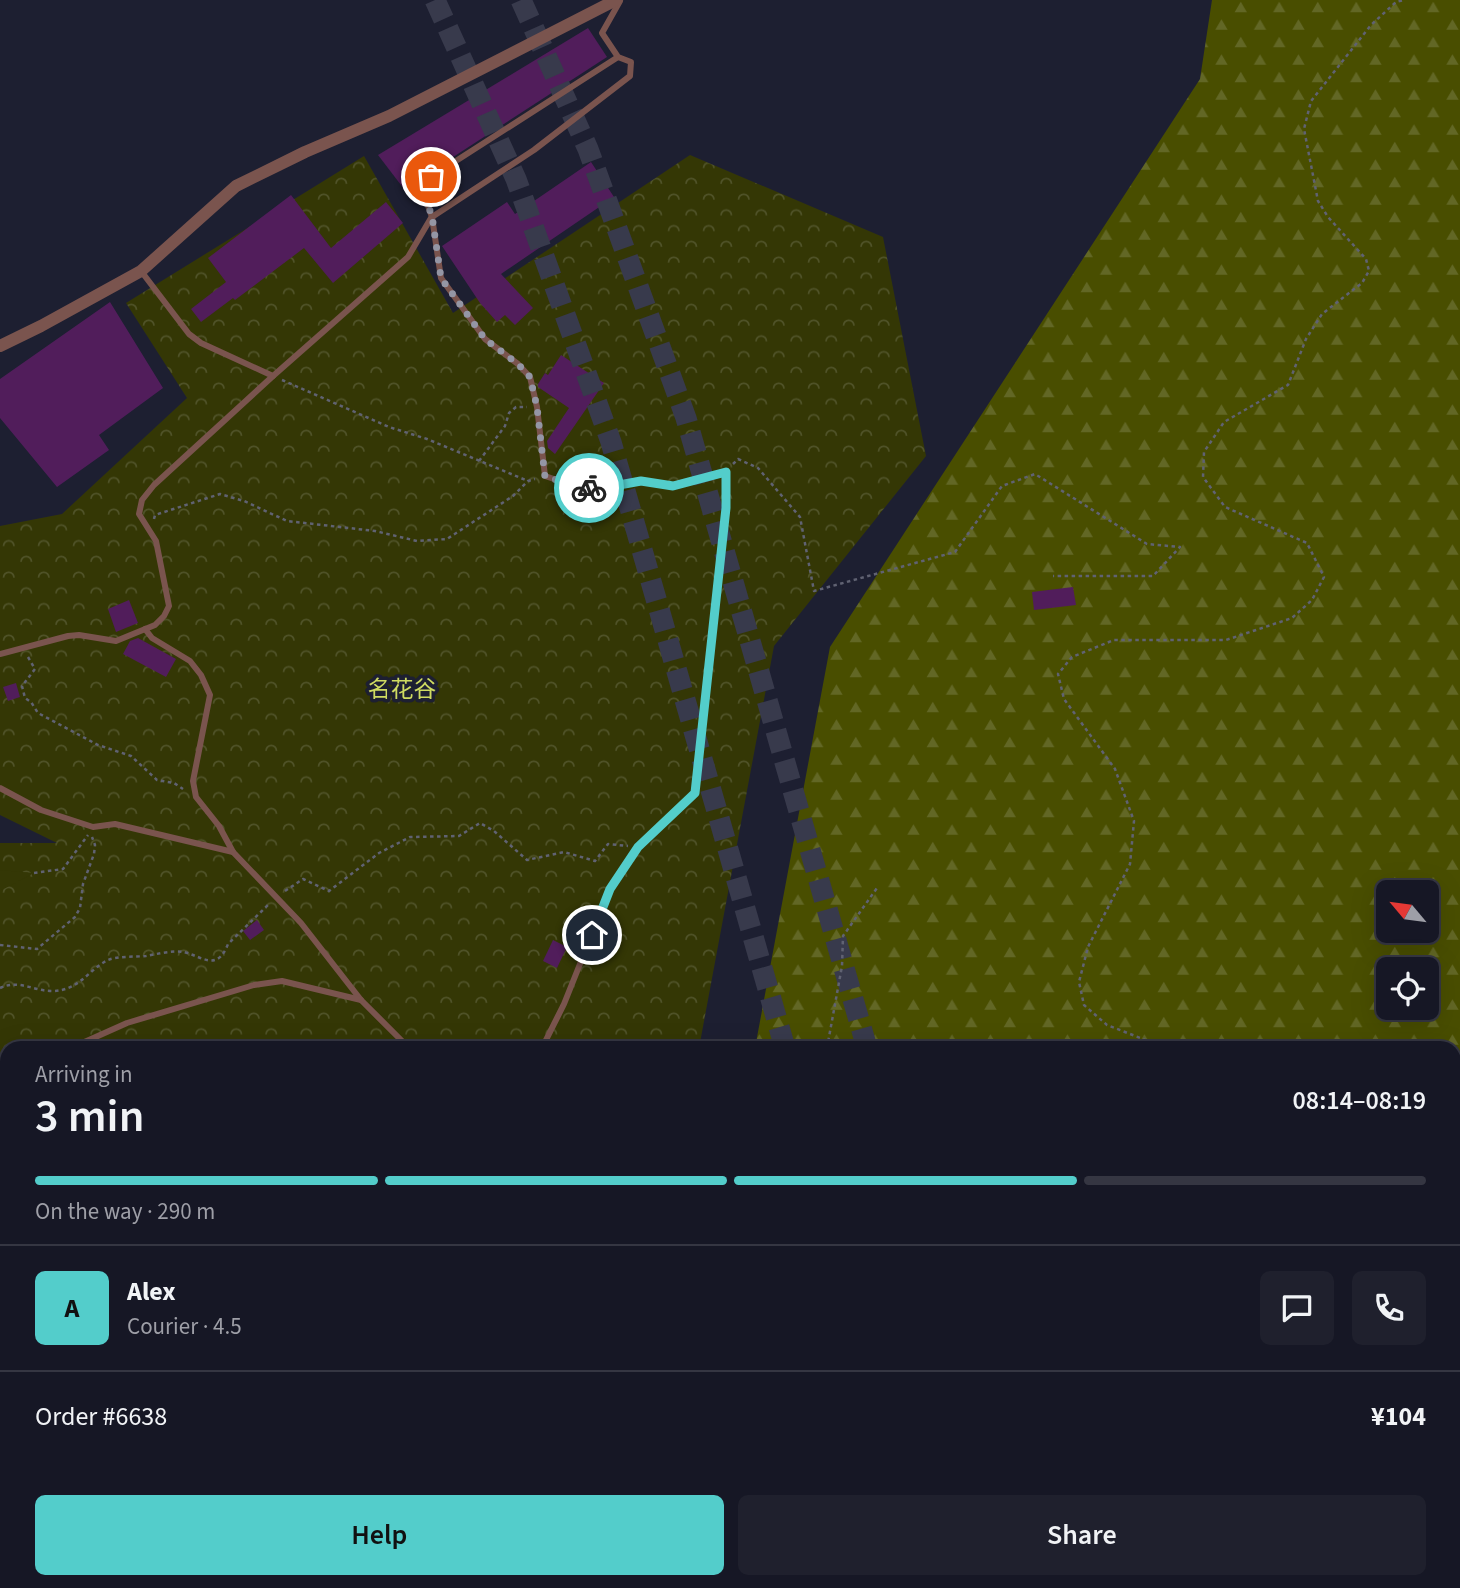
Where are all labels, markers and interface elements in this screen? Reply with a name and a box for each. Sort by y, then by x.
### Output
pin [401,147,461,207]
icon: bag [412,158,450,196]
courier [554,453,624,523]
icon: bike [570,469,608,507]
park label: 名花谷 [368,673,437,706]
north arrow [1376,880,1438,943]
map controls [1376,880,1439,1020]
pin [562,905,622,965]
icon: home [573,916,611,954]
button: locate [1376,957,1439,1020]
text: Arriving in [35,1058,133,1091]
text: 08:14–08:19 [1293,1082,1426,1119]
text: 3 min [35,1084,144,1149]
text: On the way · 290 m [35,1195,215,1228]
button: chat [1260,1271,1334,1345]
button: phone [1352,1271,1426,1345]
text: Alex [127,1273,176,1310]
text: A [65,1290,79,1327]
text: Courier · 4.5 [127,1310,242,1343]
text: Order #6638 [35,1398,167,1435]
text: ¥104 [1371,1398,1426,1435]
button: Help [35,1495,724,1575]
button: Share [738,1495,1426,1575]

